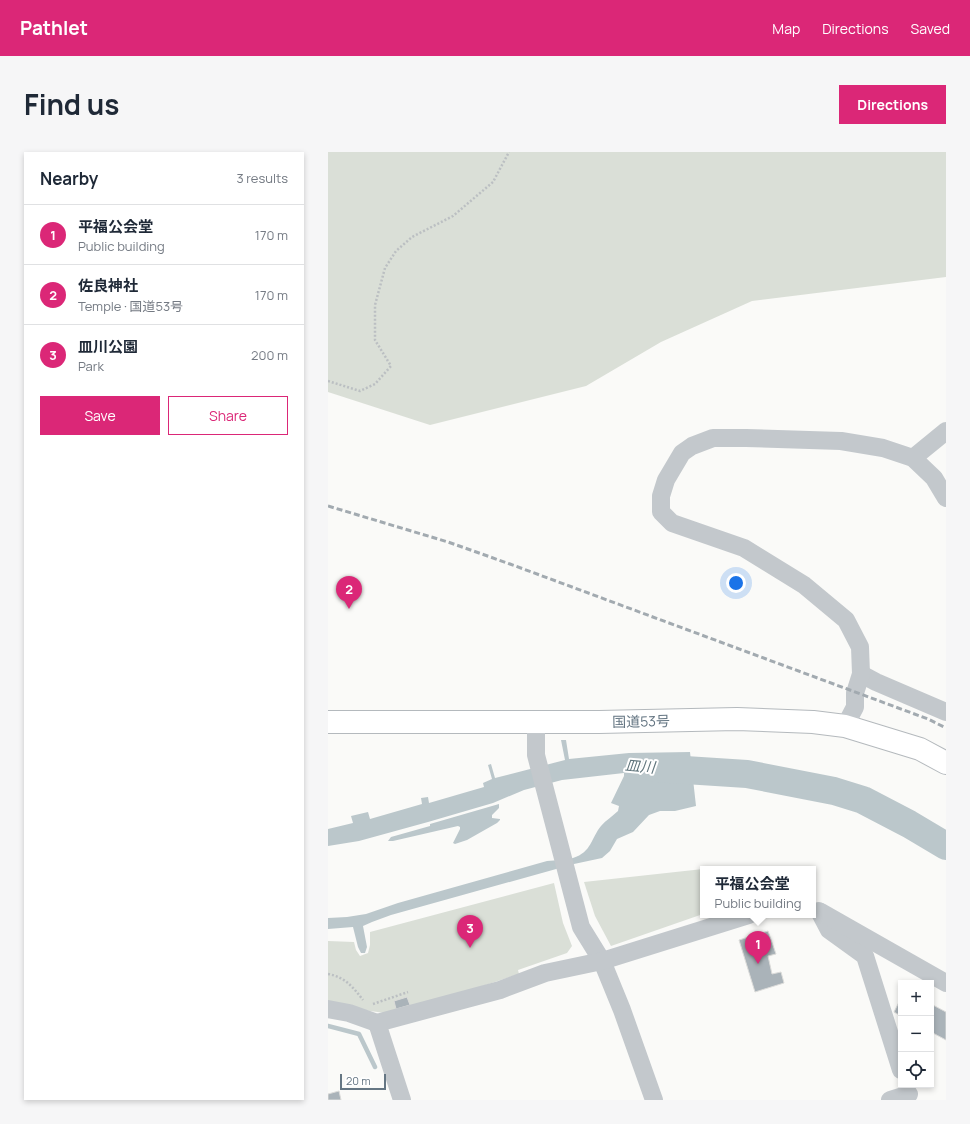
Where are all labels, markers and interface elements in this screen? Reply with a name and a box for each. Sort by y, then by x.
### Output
text: Pathlet [20,15,88,41]
text: Map [772,19,800,38]
text: Directions [822,19,889,38]
text: Saved [911,19,950,38]
text: Find us [24,85,119,123]
button: Directions [839,85,946,124]
text: Nearby [40,167,98,190]
text: 3 results [236,169,288,187]
text: 平福公会堂 [78,216,153,237]
text: 1 [50,226,56,244]
text: 170 m [255,226,288,244]
text: Public building [78,237,165,255]
text: 佐良神社 [78,275,138,296]
text: 2 [49,286,57,304]
text: 170 m [255,286,288,304]
text: Temple · 国道53号 [78,297,183,315]
text: 皿川公園 [78,336,138,357]
text: 3 [49,346,57,364]
text: 200 m [251,346,288,364]
text: Park [78,357,104,375]
button: Save [40,396,160,435]
button: Share [168,396,288,435]
your location [726,573,746,593]
pin: 2 [336,576,362,609]
street label: 国道53号 [612,711,670,731]
water label: 皿川 [624,754,658,778]
popup [700,866,816,918]
text: 平福公会堂 [715,873,790,894]
text: Public building [715,894,801,912]
pin: 3 [457,915,483,948]
pin: 1 [745,931,771,964]
map controls [898,980,934,1088]
button: + [898,980,934,1016]
button: − [898,1016,934,1052]
button: locate [898,1052,934,1088]
scale bar [340,1072,386,1091]
text: 20 m [346,1073,371,1088]

